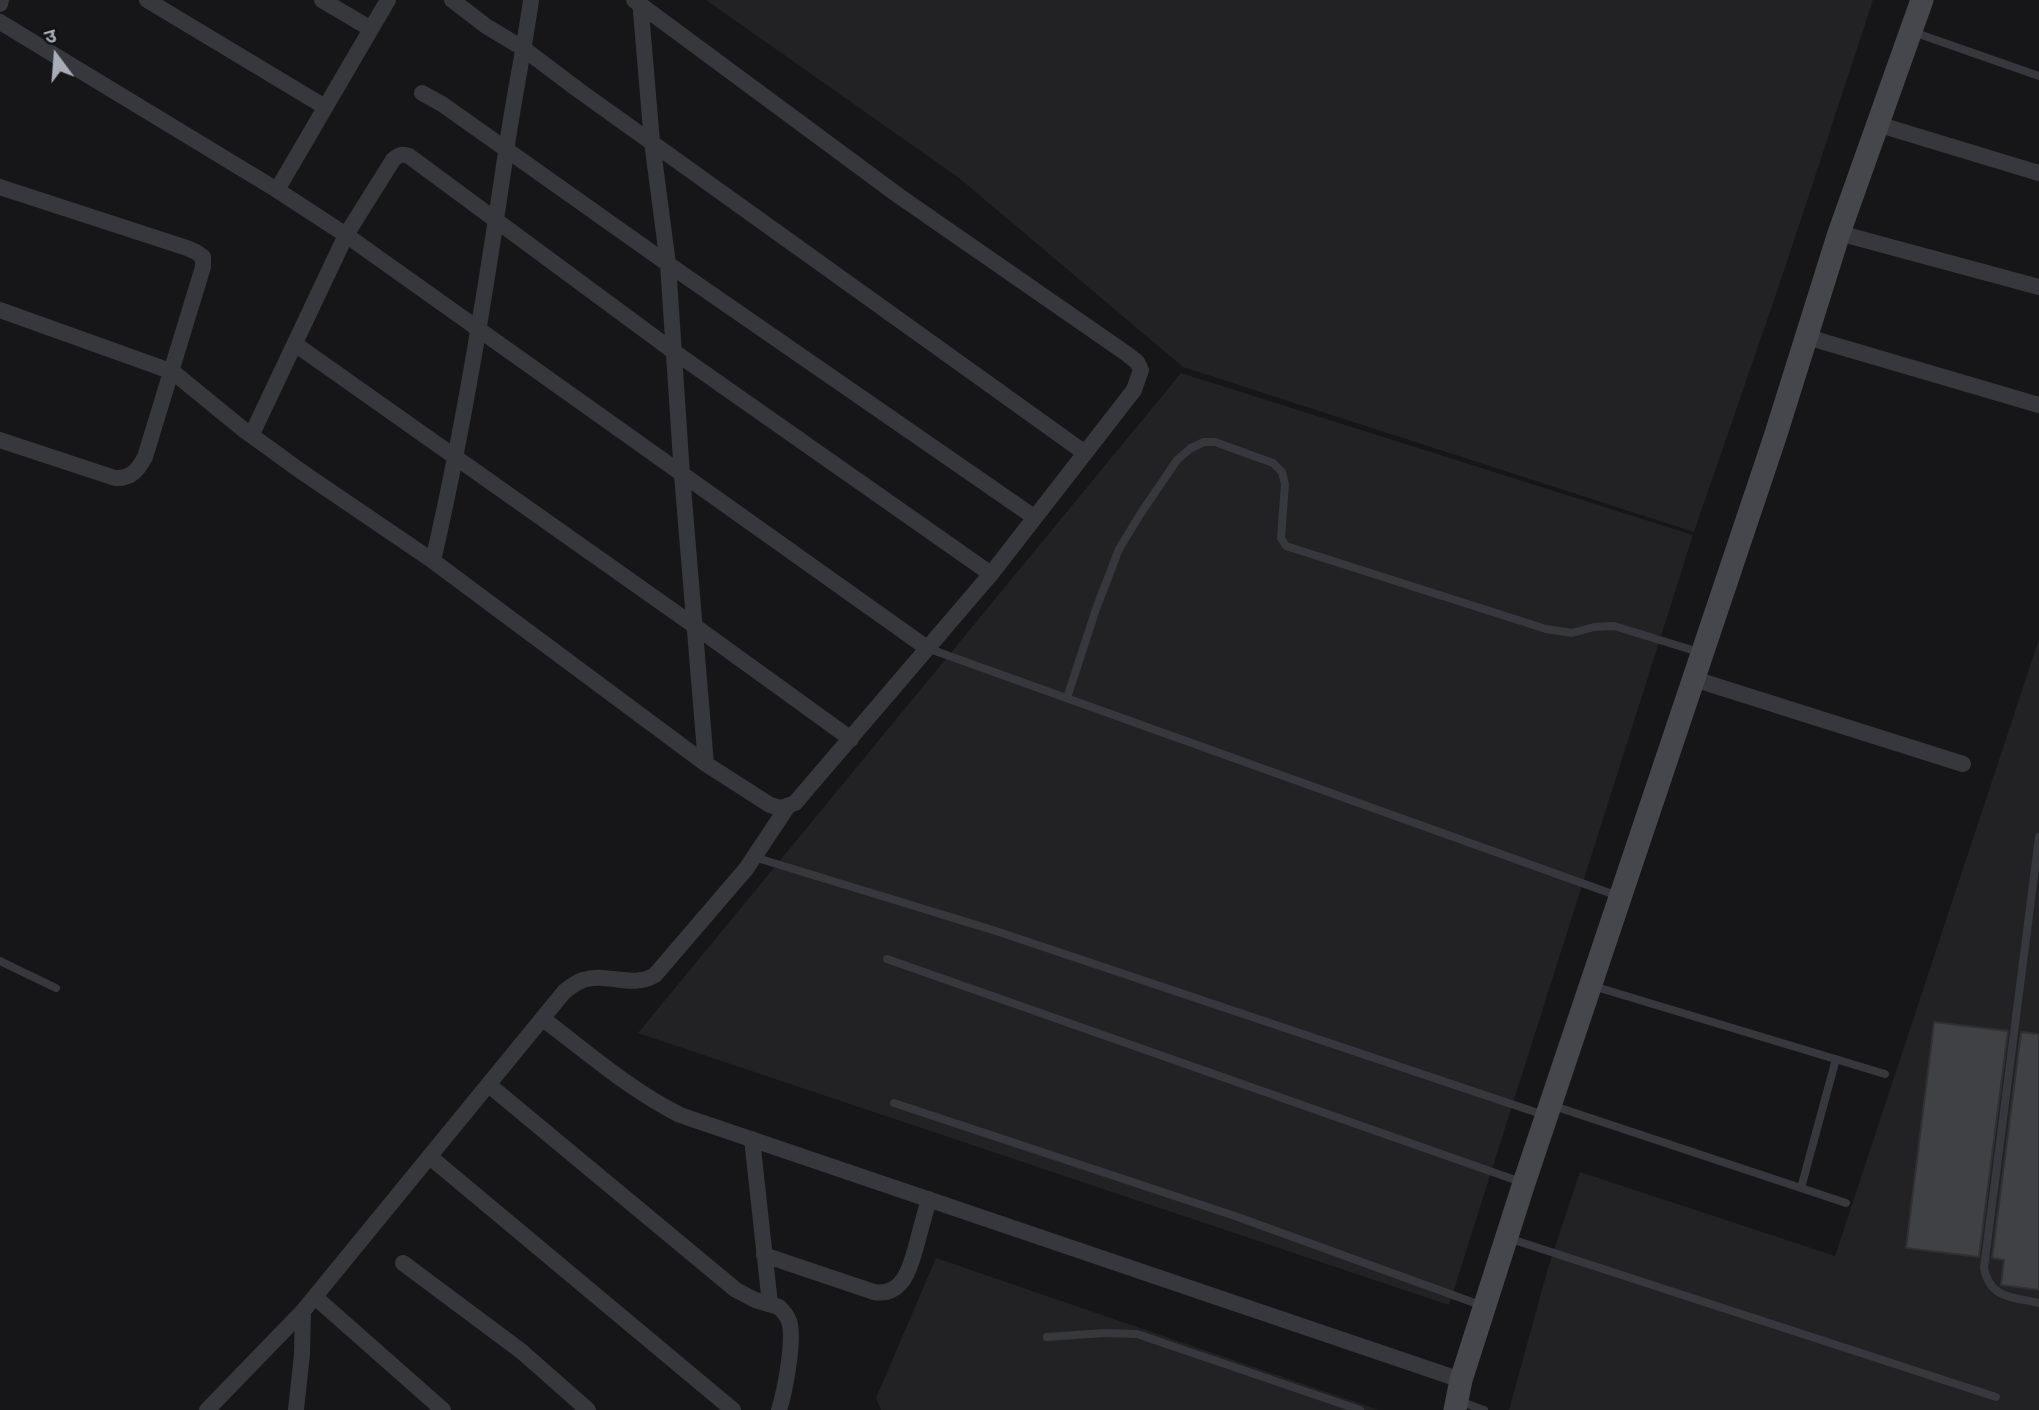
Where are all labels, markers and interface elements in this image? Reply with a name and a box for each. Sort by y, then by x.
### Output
north arrow [21,21,91,91]
text: उ [42,23,59,48]

